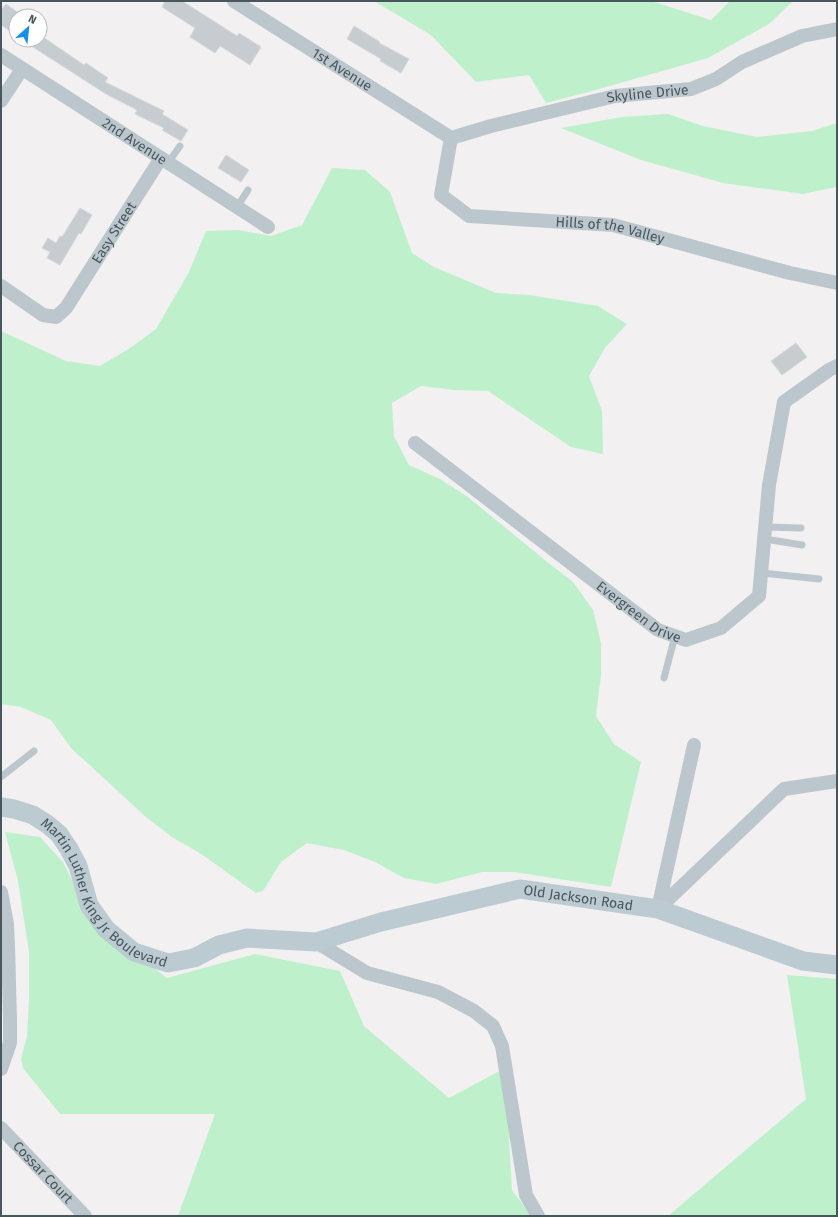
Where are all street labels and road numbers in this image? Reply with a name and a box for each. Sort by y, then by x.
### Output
street label: 1st Avenue [309,44,375,95]
street label: Skyline Drive [605,81,689,106]
street label: 2nd Avenue [99,114,170,168]
street label: Easy Street [88,198,140,267]
street label: Hills of the Valley [555,213,667,247]
street label: Evergreen Drive [593,577,683,646]
street label: Martin Luther King Jr Boulevard [38,814,170,971]
street label: Old Jackson Road [522,881,634,914]
street label: Cossar Court [9,1137,77,1207]

